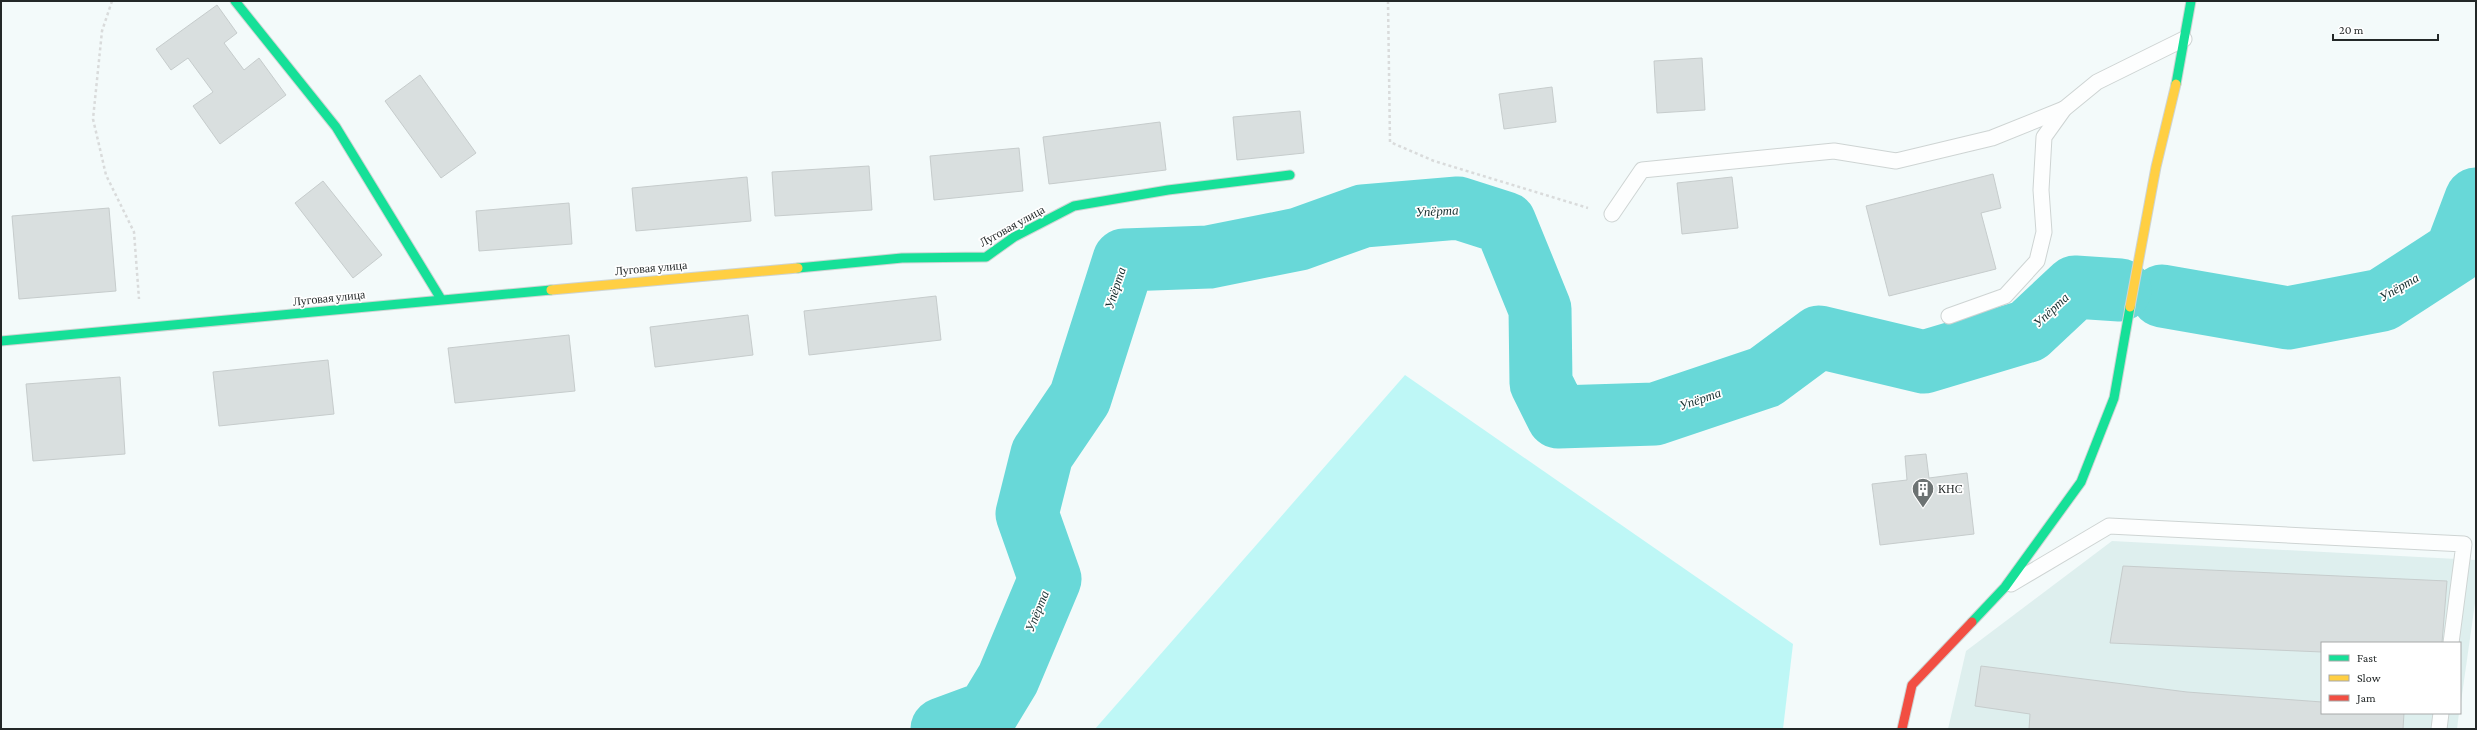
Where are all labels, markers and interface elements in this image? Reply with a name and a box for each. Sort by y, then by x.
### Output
scale bar [2333,16,2438,42]
text: 20 m [2339,23,2364,37]
street label: Луговая улица [977,202,1048,250]
water label: Упёрта [1415,202,1459,220]
street label: Луговая улица [614,258,688,278]
water label: Упёрта [1101,265,1129,311]
water label: Упёрта [2377,269,2422,304]
street label: Луговая улица [292,287,367,309]
water label: Упёрта [2030,290,2072,330]
water label: Упёрта [1677,385,1723,413]
building icon: КНС [1910,476,1936,509]
place label: КНС [1938,482,1963,496]
water label: Упёрта [1022,588,1052,634]
legend [2321,642,2461,714]
text: Fast [2357,651,2378,665]
text: Slow [2357,671,2381,685]
text: Jam [2356,691,2376,705]

